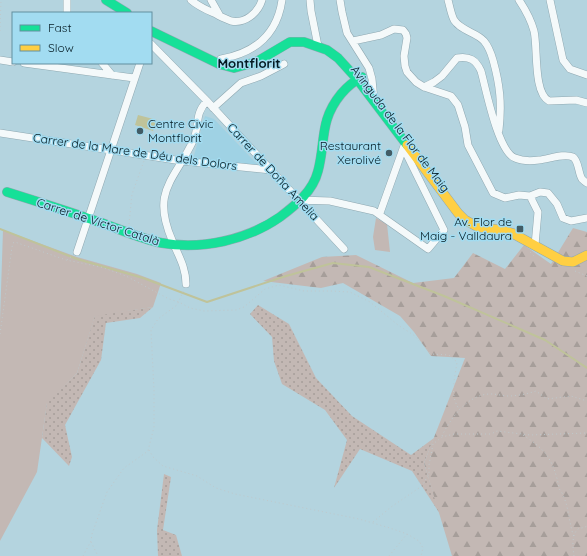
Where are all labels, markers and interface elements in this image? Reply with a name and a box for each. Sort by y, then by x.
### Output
legend [12,12,152,64]
text: Fast [48,20,72,35]
text: Slow [48,40,74,55]
district label: Montflorit [217,55,281,71]
street label: Avinguda de la Flor de Maig [348,62,453,195]
place label: Centre Civic Montflorit [148,116,214,145]
street label: Carrer de Doña Amelia [224,120,322,223]
marker: Centre Civic Montflorit [135,126,145,136]
street label: Carrer de la Mare de Déu dels Dolors [32,130,238,173]
place label: Restaurant Xerolivé [320,138,381,167]
marker: Restaurant Xerolivé [384,148,394,158]
street label: Carrer de Víctor Català [35,195,162,249]
place label: Av. Flor de Maig - Valldaura [420,214,512,243]
marker: Av. Flor de Maig - Valldaura [515,224,525,234]

